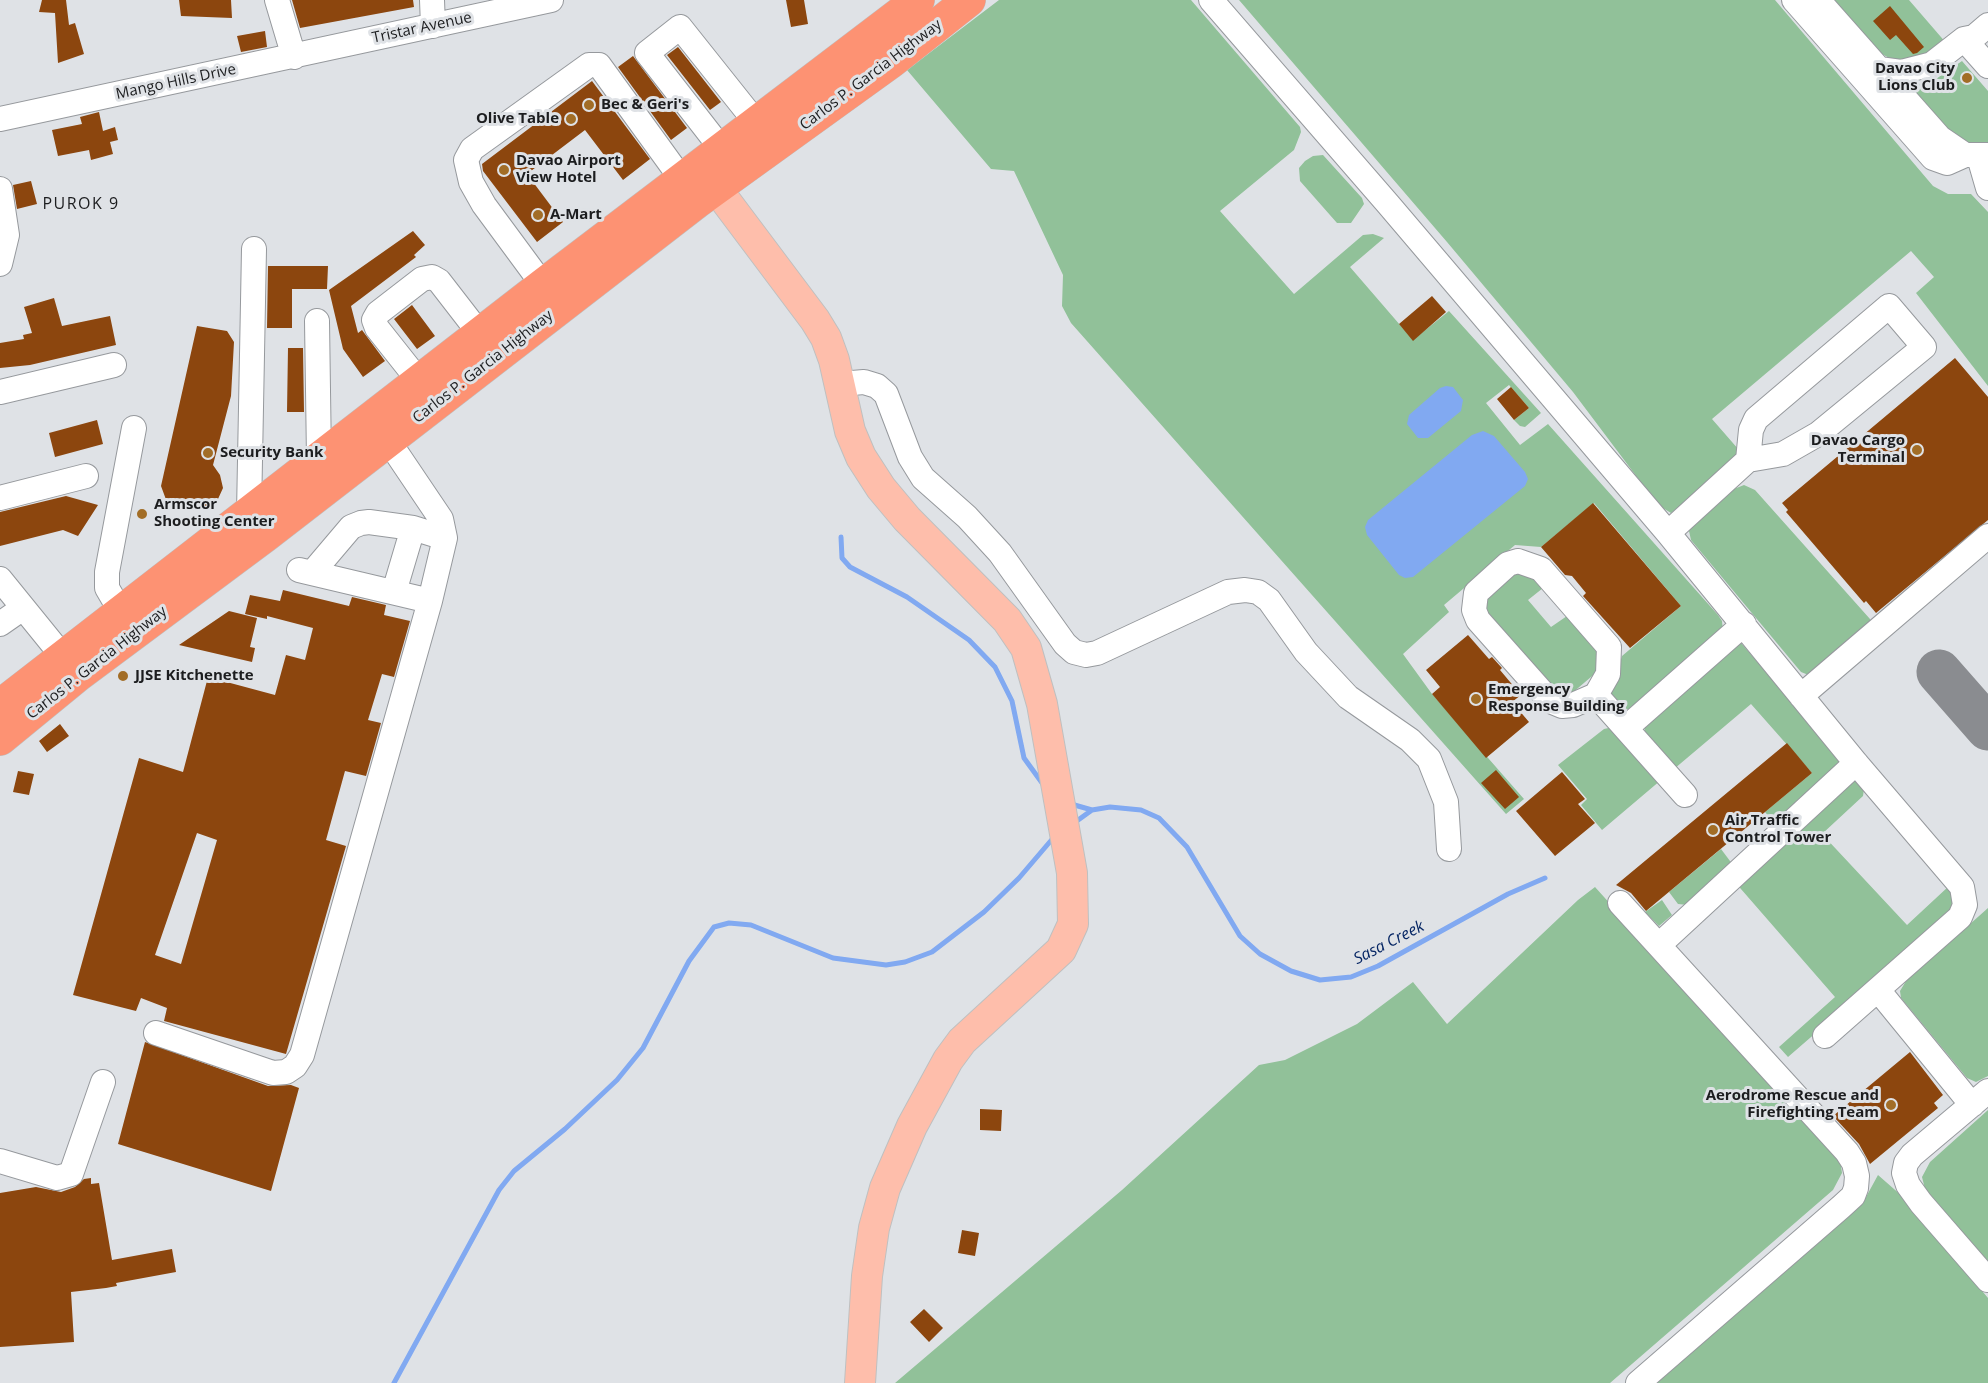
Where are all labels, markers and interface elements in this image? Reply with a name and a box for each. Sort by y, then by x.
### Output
street label: Tristar Avenue [371,9,473,47]
street label: Carlos P. Garcia Highway [797,16,945,134]
street label: Mango Hills Drive [114,60,238,104]
place label: Davao City Lions Club [1875,60,1955,95]
marker: Davao City Lions Club [1960,71,1974,85]
place label: Bec & Geri's [601,96,689,114]
marker: Bec & Geri's [582,98,596,112]
place label: Olive Table [476,110,559,128]
marker: Olive Table [564,112,578,126]
place label: Davao Airport View Hotel [516,152,621,187]
marker: Davao Airport View Hotel [497,163,511,177]
district label: PUROK 9 [42,194,120,214]
place label: A-Mart [550,206,602,224]
marker: A-Mart [531,208,545,222]
street label: Carlos P. Garcia Highway [409,307,557,427]
place label: Davao Cargo Terminal [1811,432,1905,467]
marker: Davao Cargo Terminal [1910,443,1924,457]
place label: Security Bank [220,444,323,462]
marker: Security Bank [201,446,215,460]
place label: Armscor Shooting Center [154,496,274,531]
marker: Armscor Shooting Center [135,507,149,521]
street label: Carlos P. Garcia Highway [23,603,171,723]
place label: JJSE Kitchenette [135,667,254,685]
marker: JJSE Kitchenette [116,669,130,683]
place label: Emergency Response Building [1488,681,1625,716]
marker: Emergency Response Building [1469,692,1483,706]
place label: Air Traffic Control Tower [1725,812,1831,847]
marker: Air Traffic Control Tower [1706,823,1720,837]
water label: Sasa Creek [1350,917,1428,969]
place label: Aerodrome Rescue and Firefighting Team [1706,1087,1879,1122]
marker: Aerodrome Rescue and Firefighting Team [1884,1098,1898,1112]

